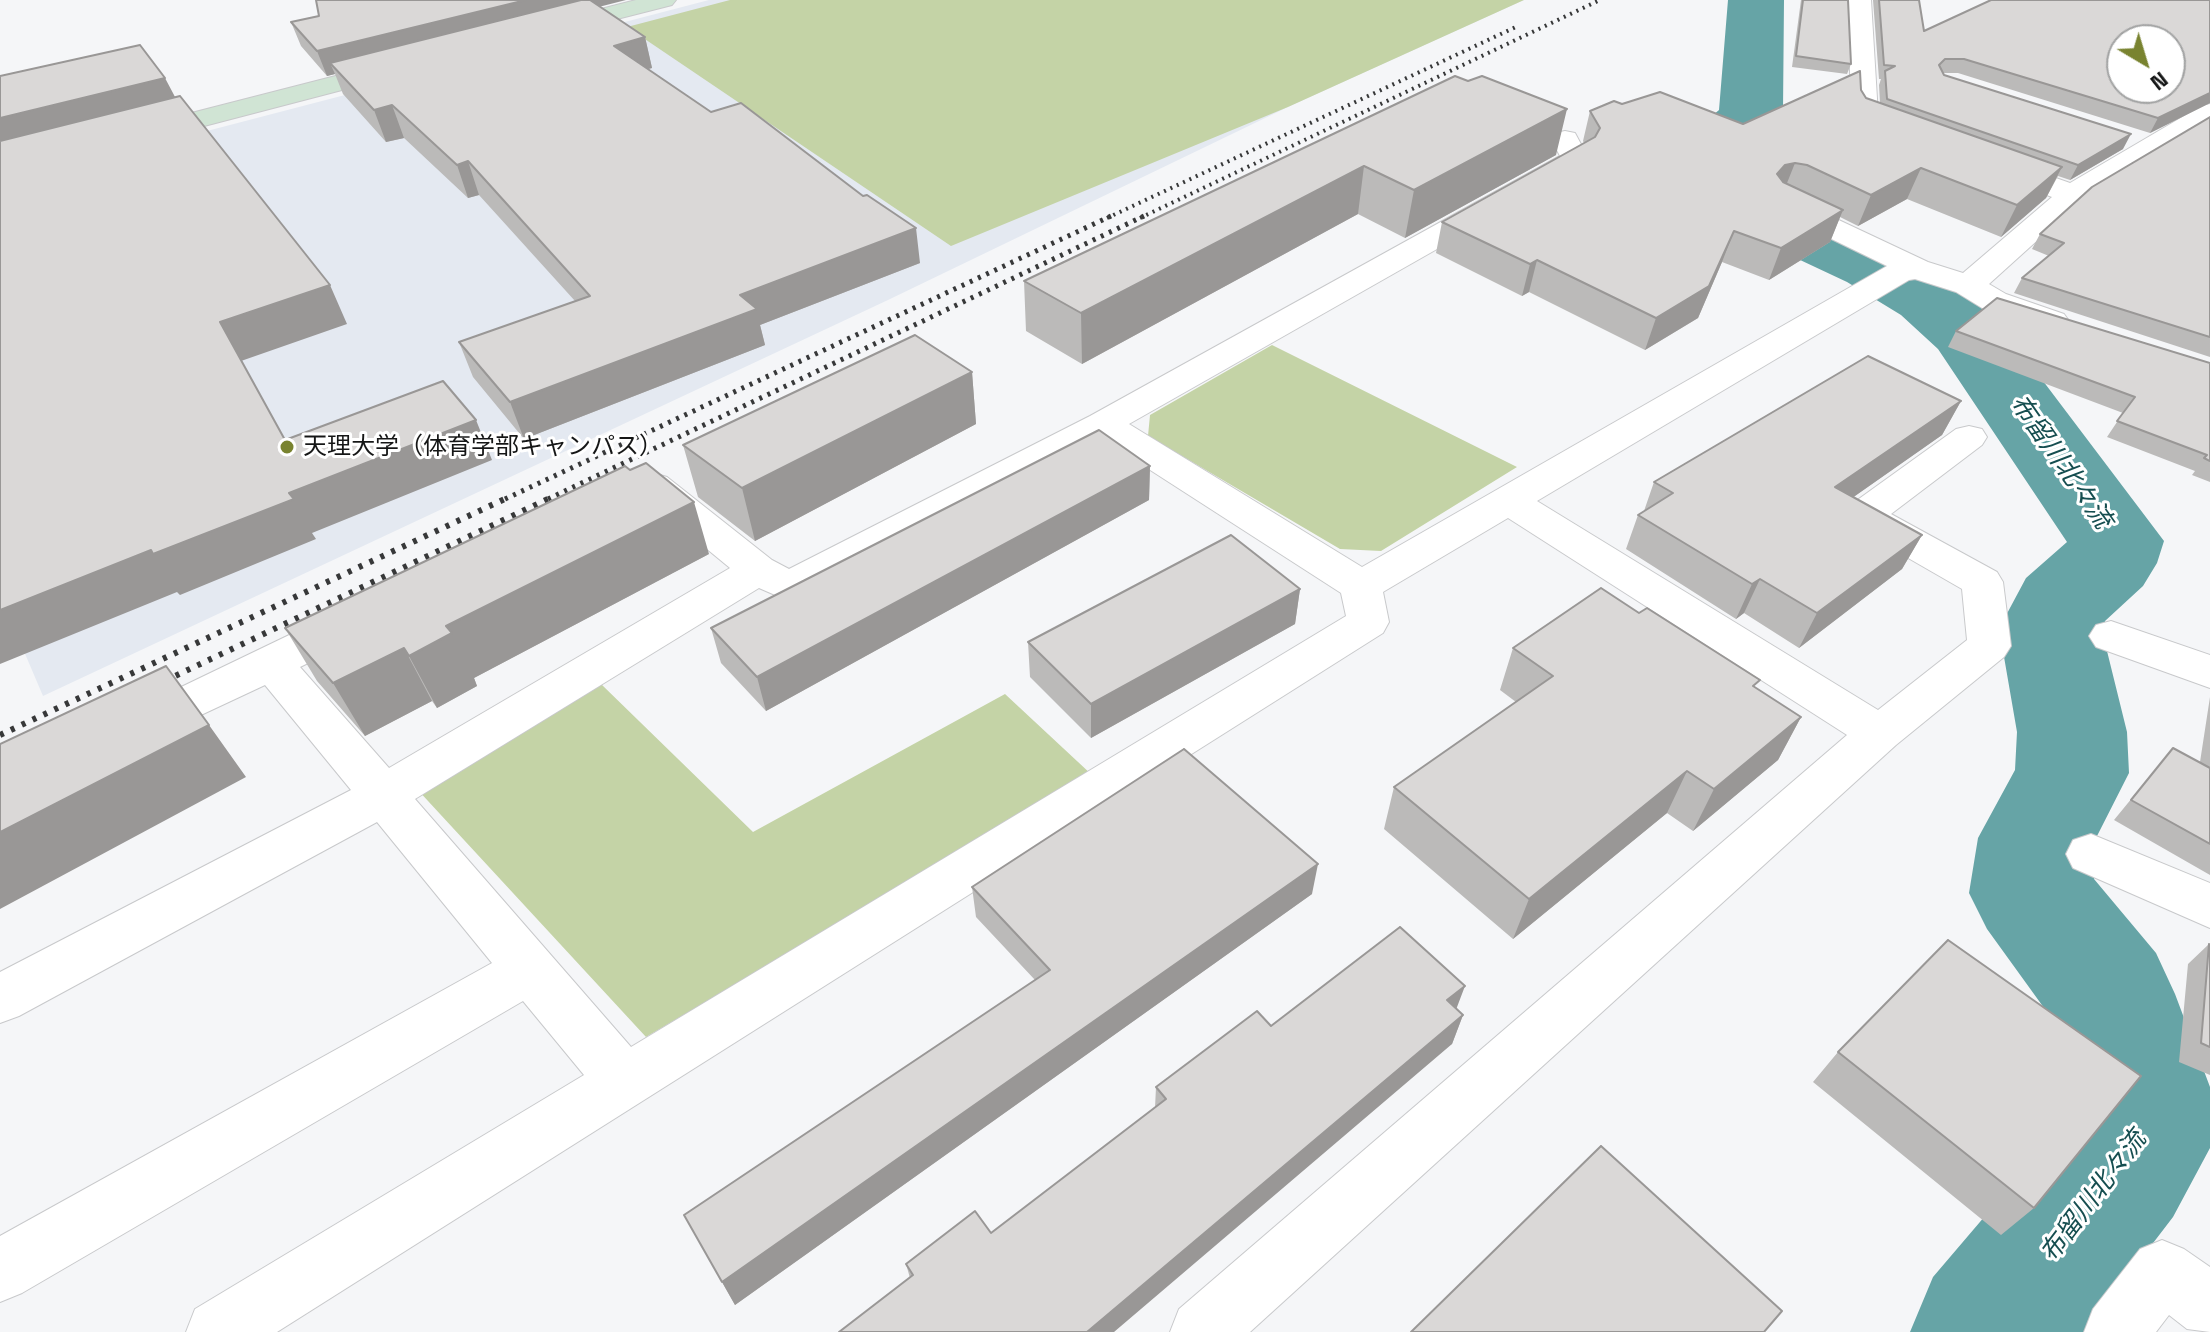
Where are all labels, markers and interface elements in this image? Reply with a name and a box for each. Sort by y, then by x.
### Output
north arrow [2106,24,2186,104]
text: N [2145,66,2174,97]
water label: 布留川北々流 [2002,389,2118,535]
place label: 天理大学（体育学部キャンパス） [303,433,663,461]
marker: 天理大学（体育学部キャンパス） [278,438,296,456]
water label: 布留川北々流 [2035,1125,2153,1269]

